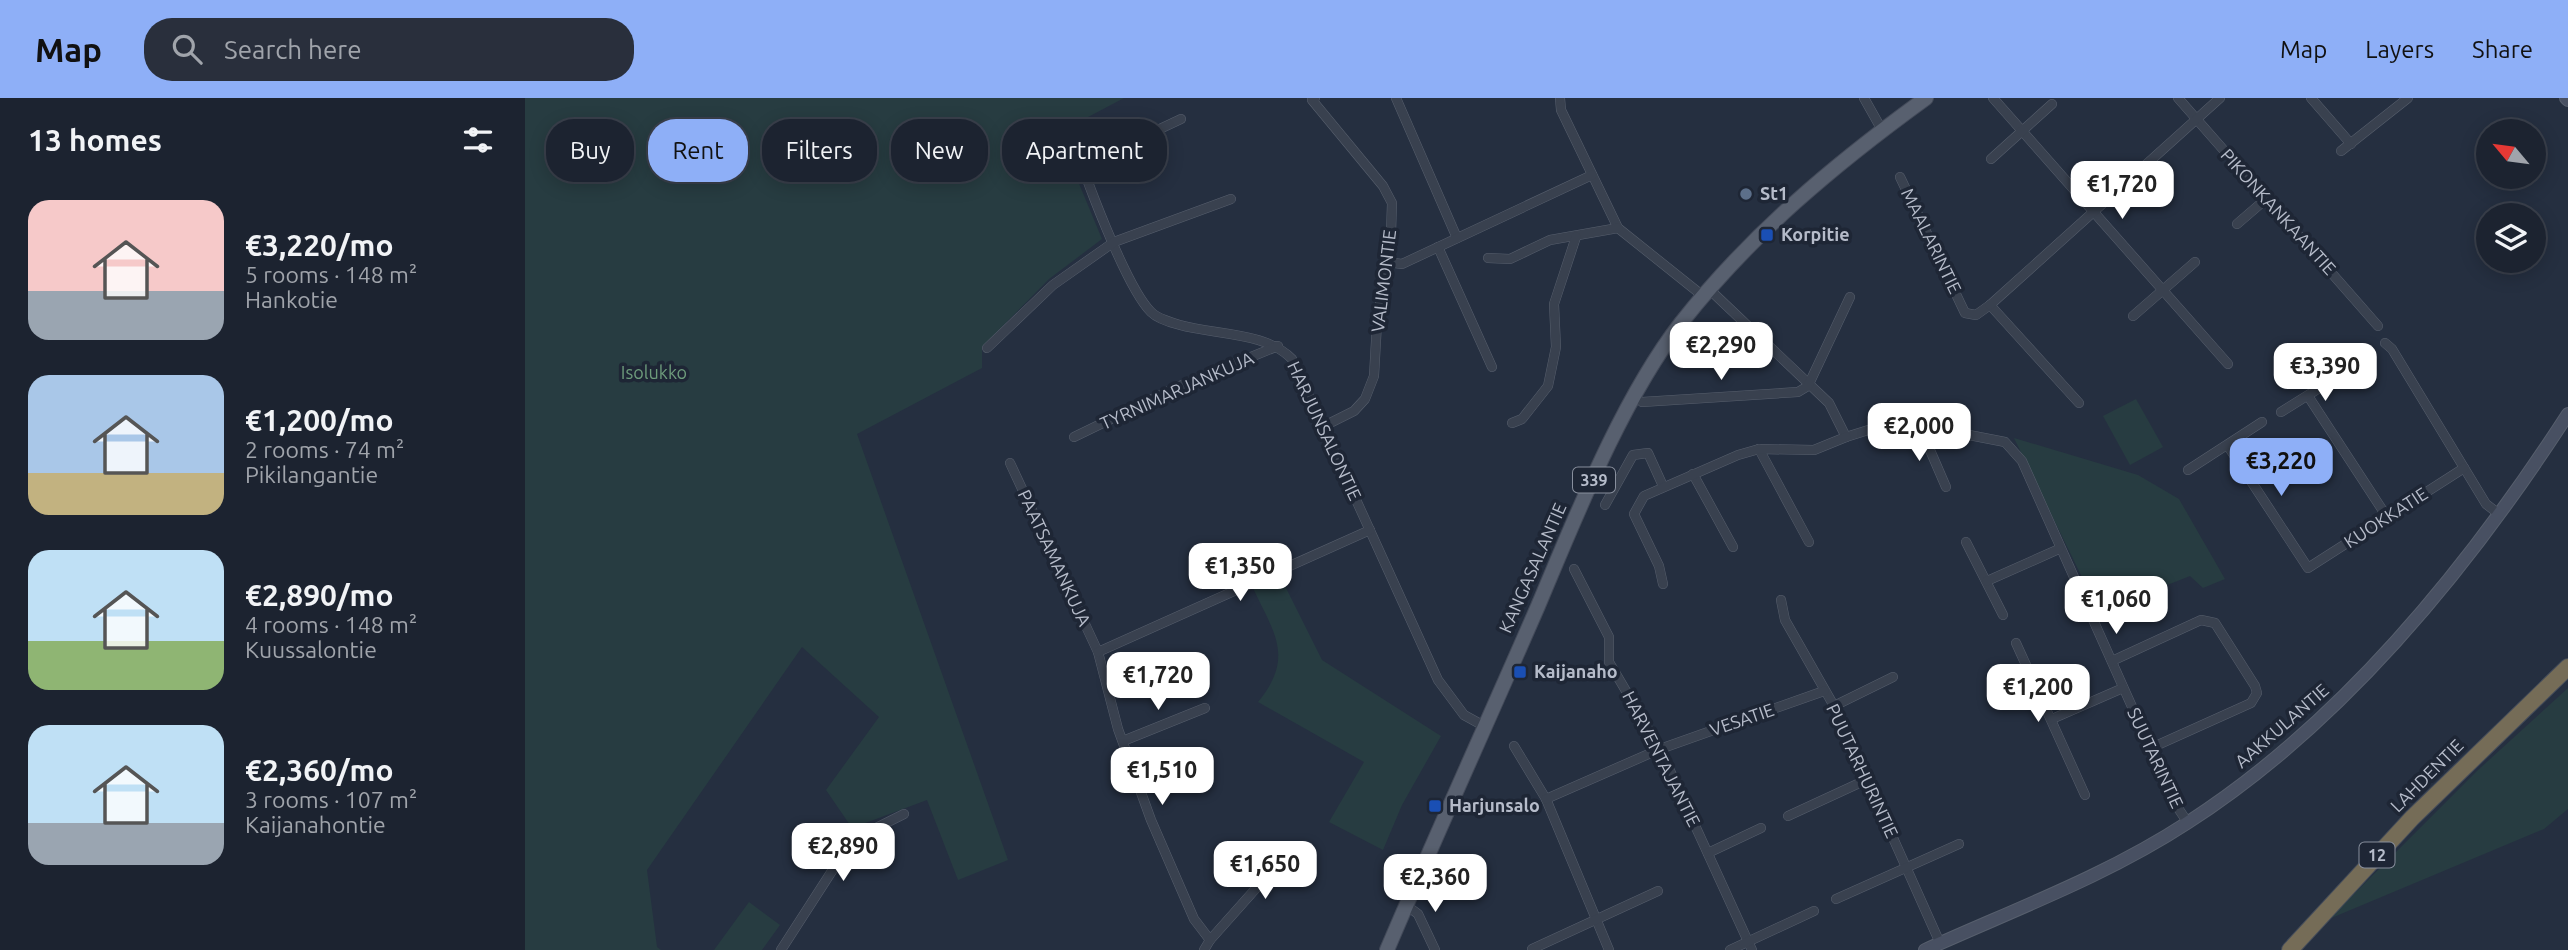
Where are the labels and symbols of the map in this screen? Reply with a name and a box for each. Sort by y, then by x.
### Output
north arrow [2476,119,2546,189]
street label: PIKONKANKAANTIE [2217,144,2340,278]
pin: €1,720 [2065,162,2179,221]
place label: St1 [1760,183,1788,203]
street label: MAALARINTIE [1898,185,1966,296]
marker: St1 [1738,186,1754,202]
place label: Korpitie [1781,224,1850,244]
marker: Korpitie [1759,227,1775,243]
street label: VALIMONTIE [1367,228,1399,333]
pin: €2,290 [1664,322,1778,382]
pin: €3,390 [2268,344,2382,403]
street label: TYRNIMARJANKUJA [1097,347,1257,433]
street label: HARJUNSALONTIE [1284,358,1366,503]
park label: Isolukko [621,362,687,382]
pin: €2,000 [1862,404,1976,463]
pin: €3,220 [2224,438,2338,498]
road number: 339 [1573,468,1615,492]
street label: KUOKKATIE [2340,483,2431,551]
street label: PAATSAMANKUJA [1015,486,1095,629]
street label: KANGASALANTIE [1494,500,1570,636]
pin: €1,350 [1183,544,1297,603]
pin: €1,060 [2059,576,2173,636]
pin: €1,720 [1101,652,1215,712]
place label: Kaijanaho [1534,661,1618,681]
marker: Kaijanaho [1512,664,1528,680]
pin: €1,200 [1981,664,2095,724]
street label: AAKKULANTIE [2231,679,2332,771]
street label: HARVENTAJANTIE [1619,688,1705,830]
street label: VESATIE [1707,699,1776,739]
street label: PUUTARHURINTIE [1823,700,1903,841]
street label: SUUTARINTIE [2124,704,2188,811]
street label: LAHDENTIE [2386,735,2467,816]
pin: €1,510 [1105,748,1219,807]
place label: Harjunsalo [1449,795,1540,815]
marker: Harjunsalo [1427,798,1443,814]
pin: €2,890 [786,824,900,883]
pin: €1,650 [1208,842,1322,901]
road number: 12 [2359,842,2395,868]
pin: €2,360 [1378,854,1492,914]

